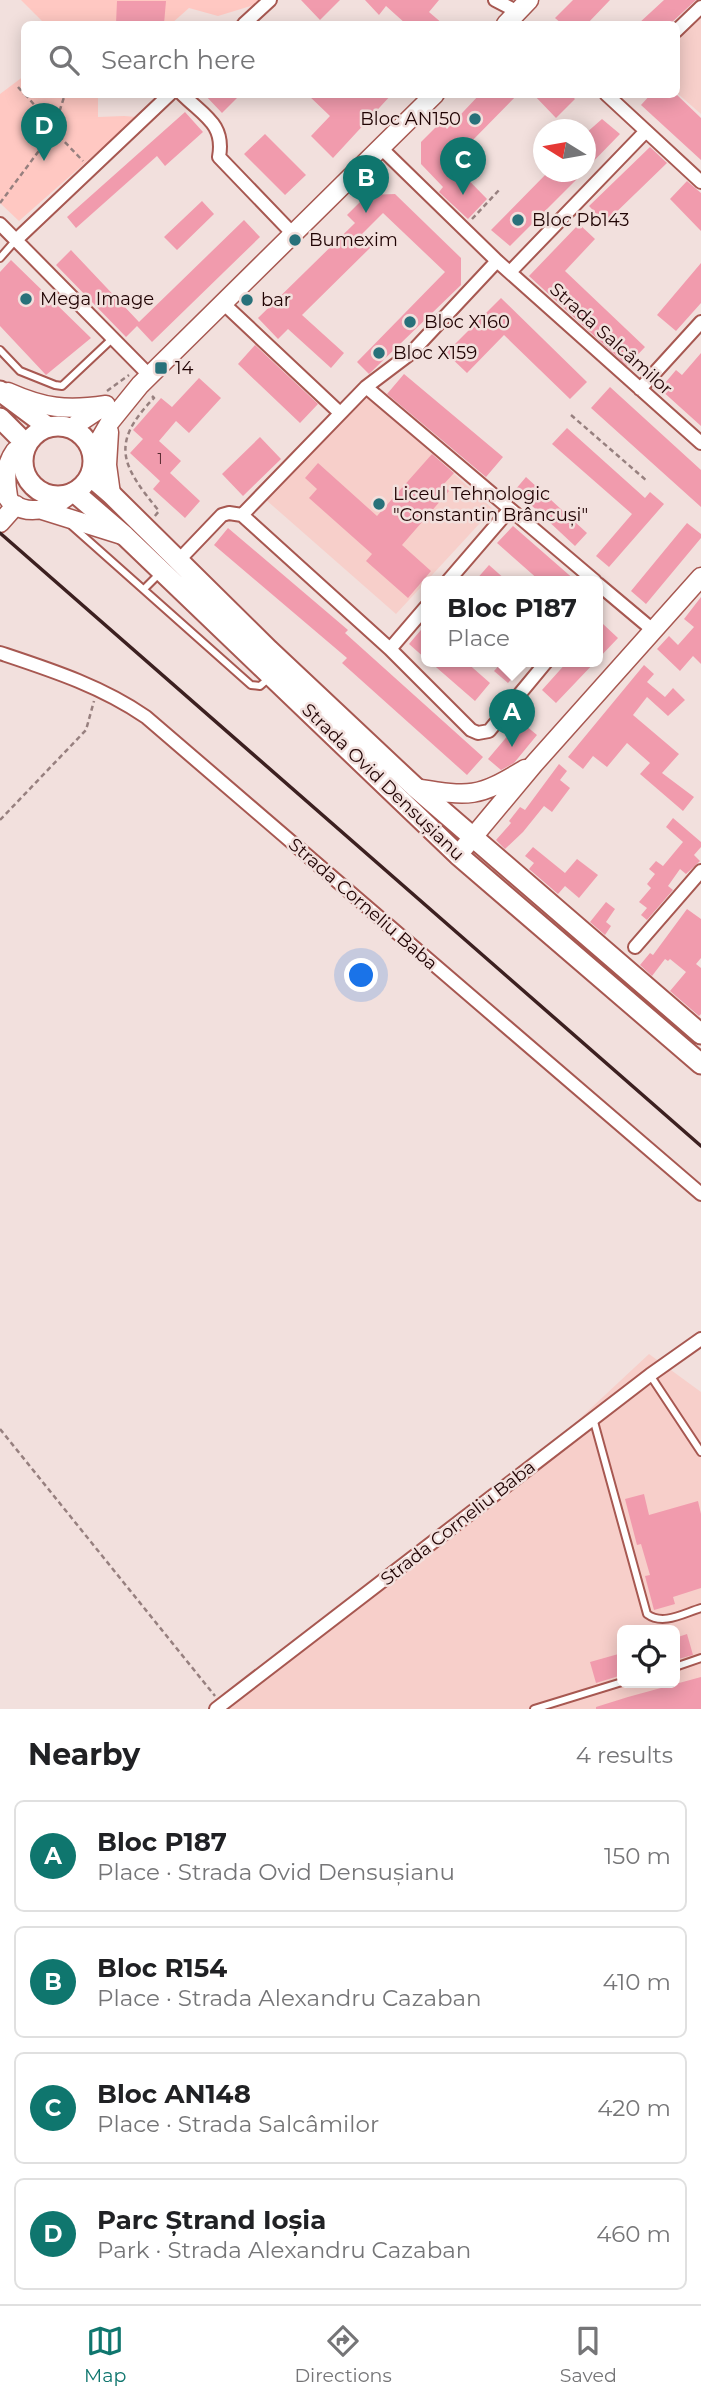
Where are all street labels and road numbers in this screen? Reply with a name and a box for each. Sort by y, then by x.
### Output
street label: Strada Salcâmilor [545,278,677,400]
street label: Strada Ovid Densușianu [297,699,469,866]
street label: Strada Corneliu Baba [284,833,442,975]
street label: Strada Corneliu Baba [376,1456,540,1590]

